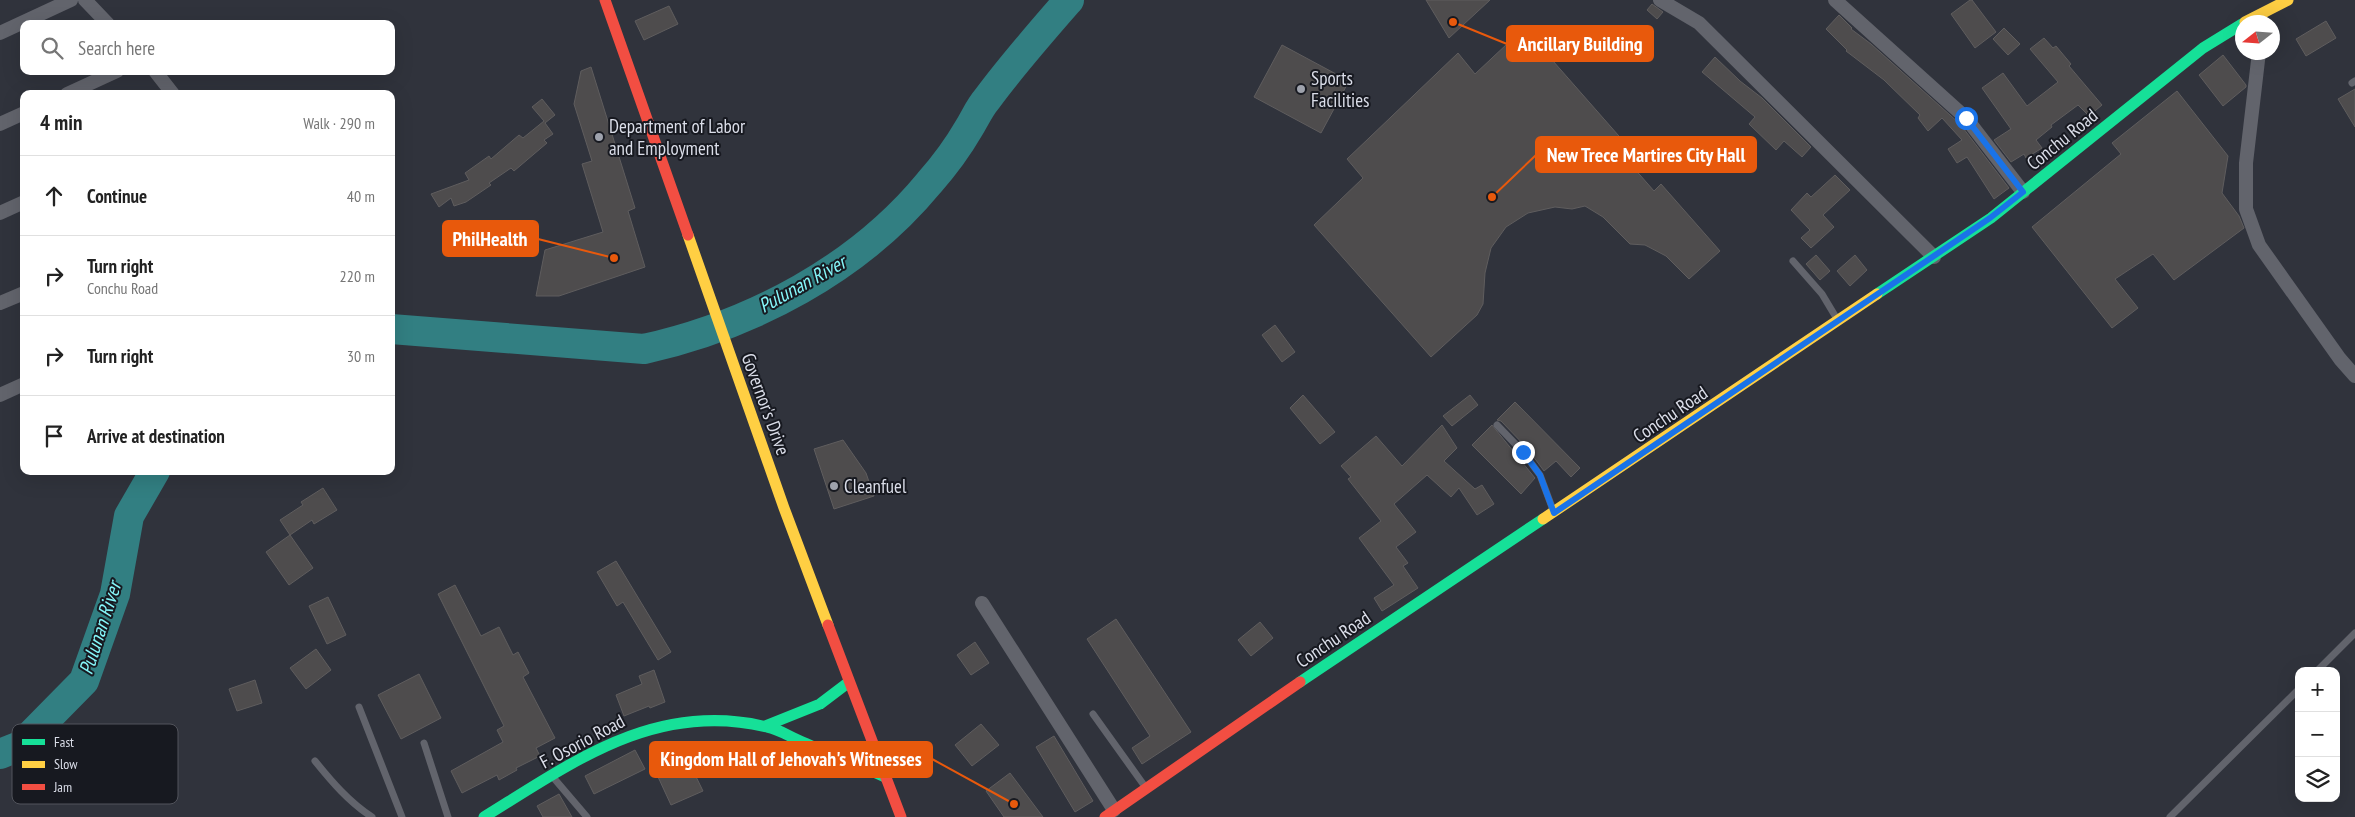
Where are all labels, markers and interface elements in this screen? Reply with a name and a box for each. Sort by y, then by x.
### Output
north arrow [2235,15,2280,60]
search box [20,20,395,75]
callout: Ancillary Building [1507,26,1653,61]
text: Ancillary Building [1516,31,1643,57]
icon: search [38,34,66,62]
text: Search here [78,36,155,60]
place label: Sports Facilities [1311,66,1370,112]
marker: Sports Facilities [1295,83,1307,95]
street label: Conchu Road [2022,103,2102,175]
route start [1955,107,1978,130]
text: 4 min [40,109,82,136]
text: Walk · 290 m [303,113,375,133]
place label: Department of Labor and Employment [609,114,746,160]
marker: Department of Labor and Employment [593,131,605,143]
callout: New Trece Martires City Hall [1536,137,1756,172]
text: New Trece Martires City Hall [1547,142,1745,168]
icon: ahead [40,182,68,210]
text: Continue [87,184,147,208]
text: 40 m [347,186,375,206]
callout: PhilHealth [443,221,538,256]
text: PhilHealth [452,226,528,252]
water label: Pulunan River [754,248,852,319]
text: Turn right [87,254,153,278]
icon: right [40,262,68,290]
text: 220 m [340,266,375,286]
text: Conchu Road [87,278,158,298]
icon: right [40,342,68,370]
text: Turn right [87,344,153,368]
text: 30 m [347,346,375,366]
street label: Governor's Drive [736,350,796,459]
street label: Conchu Road [1628,380,1712,448]
icon: arrive [40,422,68,450]
text: Arrive at destination [87,424,225,448]
route end [1512,441,1535,464]
place label: Cleanfuel [844,474,907,498]
marker: Cleanfuel [828,480,840,492]
water label: Pulunan River [73,576,128,678]
street label: Conchu Road [1291,605,1375,673]
map controls [2295,667,2340,802]
button: + [2295,667,2340,712]
street label: F. Osorio Road [535,709,629,773]
button: − [2295,712,2340,757]
legend [12,724,178,804]
text: Fast [54,733,74,751]
callout: Kingdom Hall of Jehovah's Witnesses [650,742,932,777]
text: Kingdom Hall of Jehovah's Witnesses [660,746,922,772]
text: Slow [54,755,78,773]
button: layers [2295,757,2340,802]
text: Jam [53,778,72,796]

